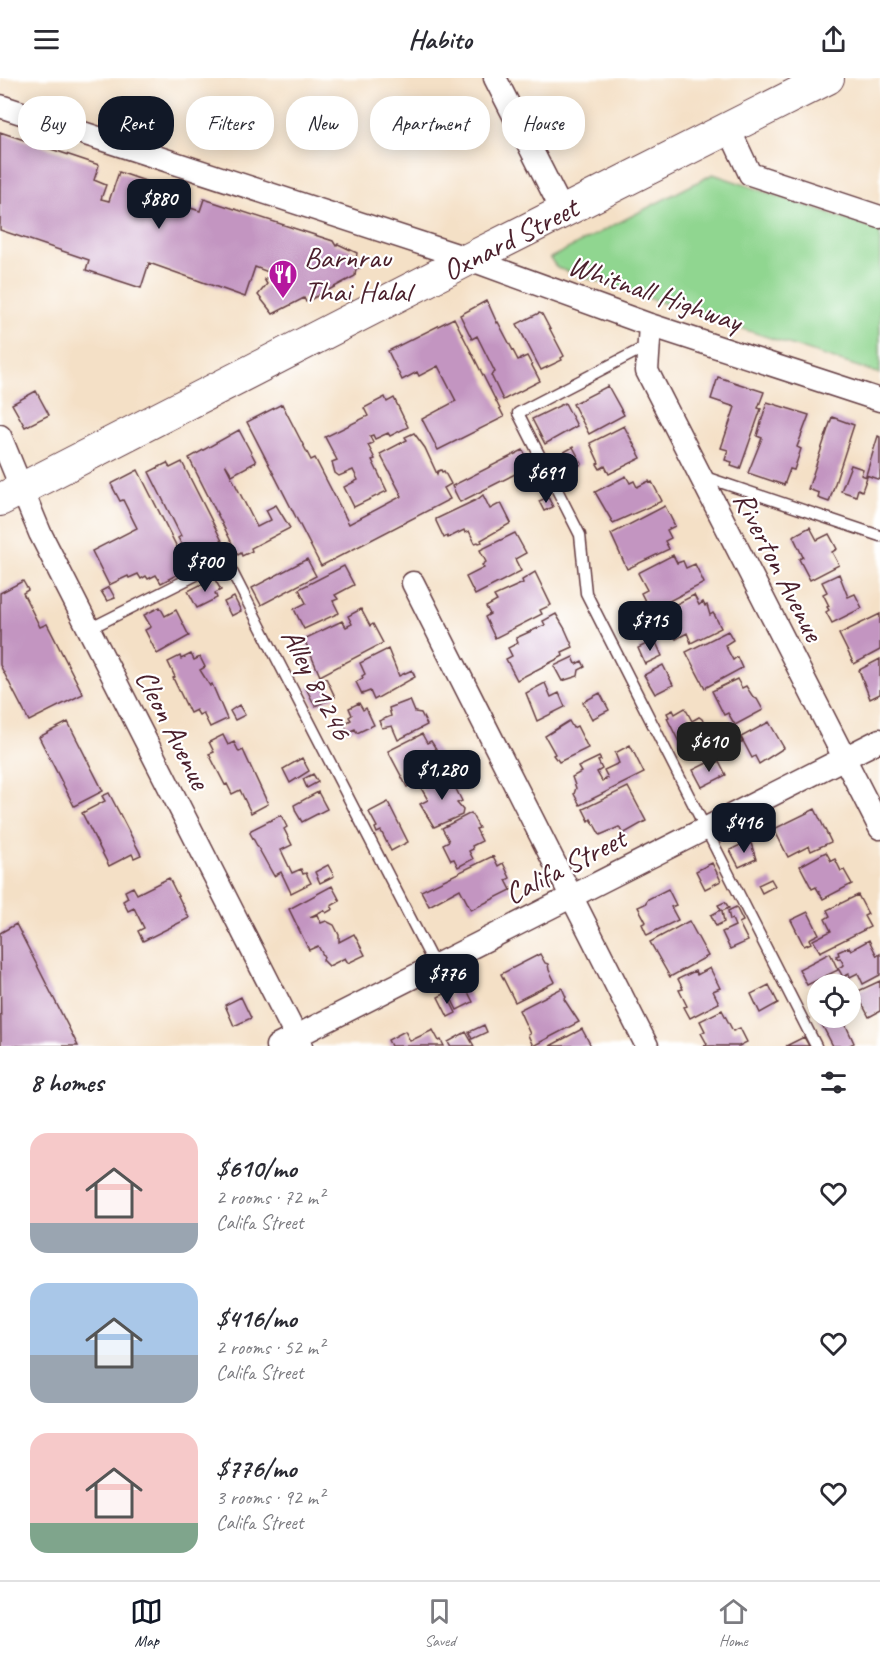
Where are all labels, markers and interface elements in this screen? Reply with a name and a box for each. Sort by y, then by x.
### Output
text: Habito [408,22,472,56]
icon: menu [30,23,63,56]
icon: share [817,23,850,56]
chip: Buy [18,96,86,150]
chip: Rent [98,96,174,150]
chip: Filters [186,96,274,150]
chip: New [286,96,358,150]
chip: Apartment [370,96,490,150]
chip: House [502,96,585,150]
pin: $880 [123,179,195,230]
text: $880 [141,186,177,211]
street label: Oxnard Street [436,187,587,289]
place label: Barnrau Thai Halal [304,238,416,310]
street label: Whitnall Highway [563,246,749,341]
restaurant icon: Barnrau Thai Halal [267,258,299,300]
pin: $691 [510,453,582,504]
text: $691 [528,460,564,485]
street label: Riverton Avenue [725,485,834,649]
pin: $700 [169,542,241,593]
text: $700 [187,549,223,574]
pin: $715 [614,601,686,652]
text: $715 [632,608,668,633]
street label: Alley 81246 [273,622,362,747]
street label: Cleon Avenue [127,663,220,797]
pin: $610 [673,722,745,773]
text: $610 [691,729,727,754]
pin: $1,280 [393,750,491,801]
text: $1,280 [418,757,466,782]
pin: $416 [708,803,780,854]
text: $416 [726,810,762,835]
street label: Califa Street [498,818,635,913]
pin: $776 [411,954,483,1005]
text: $776 [429,961,465,986]
map controls [807,974,861,1028]
button: locate [807,974,861,1028]
text: 8 homes [30,1066,103,1099]
icon: filters [817,1066,850,1099]
text: $610/mo [216,1152,297,1185]
icon: home [78,1157,150,1229]
icon: heart [817,1177,850,1210]
text: 2 rooms · 72 m² [216,1185,324,1210]
text: Califa Street [216,1210,303,1235]
text: $416/mo [216,1302,297,1335]
icon: home [78,1307,150,1379]
icon: heart [817,1327,850,1360]
text: 2 rooms · 52 m² [216,1335,324,1360]
text: Califa Street [216,1360,303,1385]
text: $776/mo [216,1452,296,1485]
icon: home [78,1457,150,1529]
icon: heart [817,1477,850,1510]
text: 3 rooms · 92 m² [216,1485,324,1510]
text: Califa Street [216,1510,303,1535]
tab: Map [130,1595,163,1651]
tab: Saved [423,1595,456,1651]
tab: Home [717,1595,750,1651]

